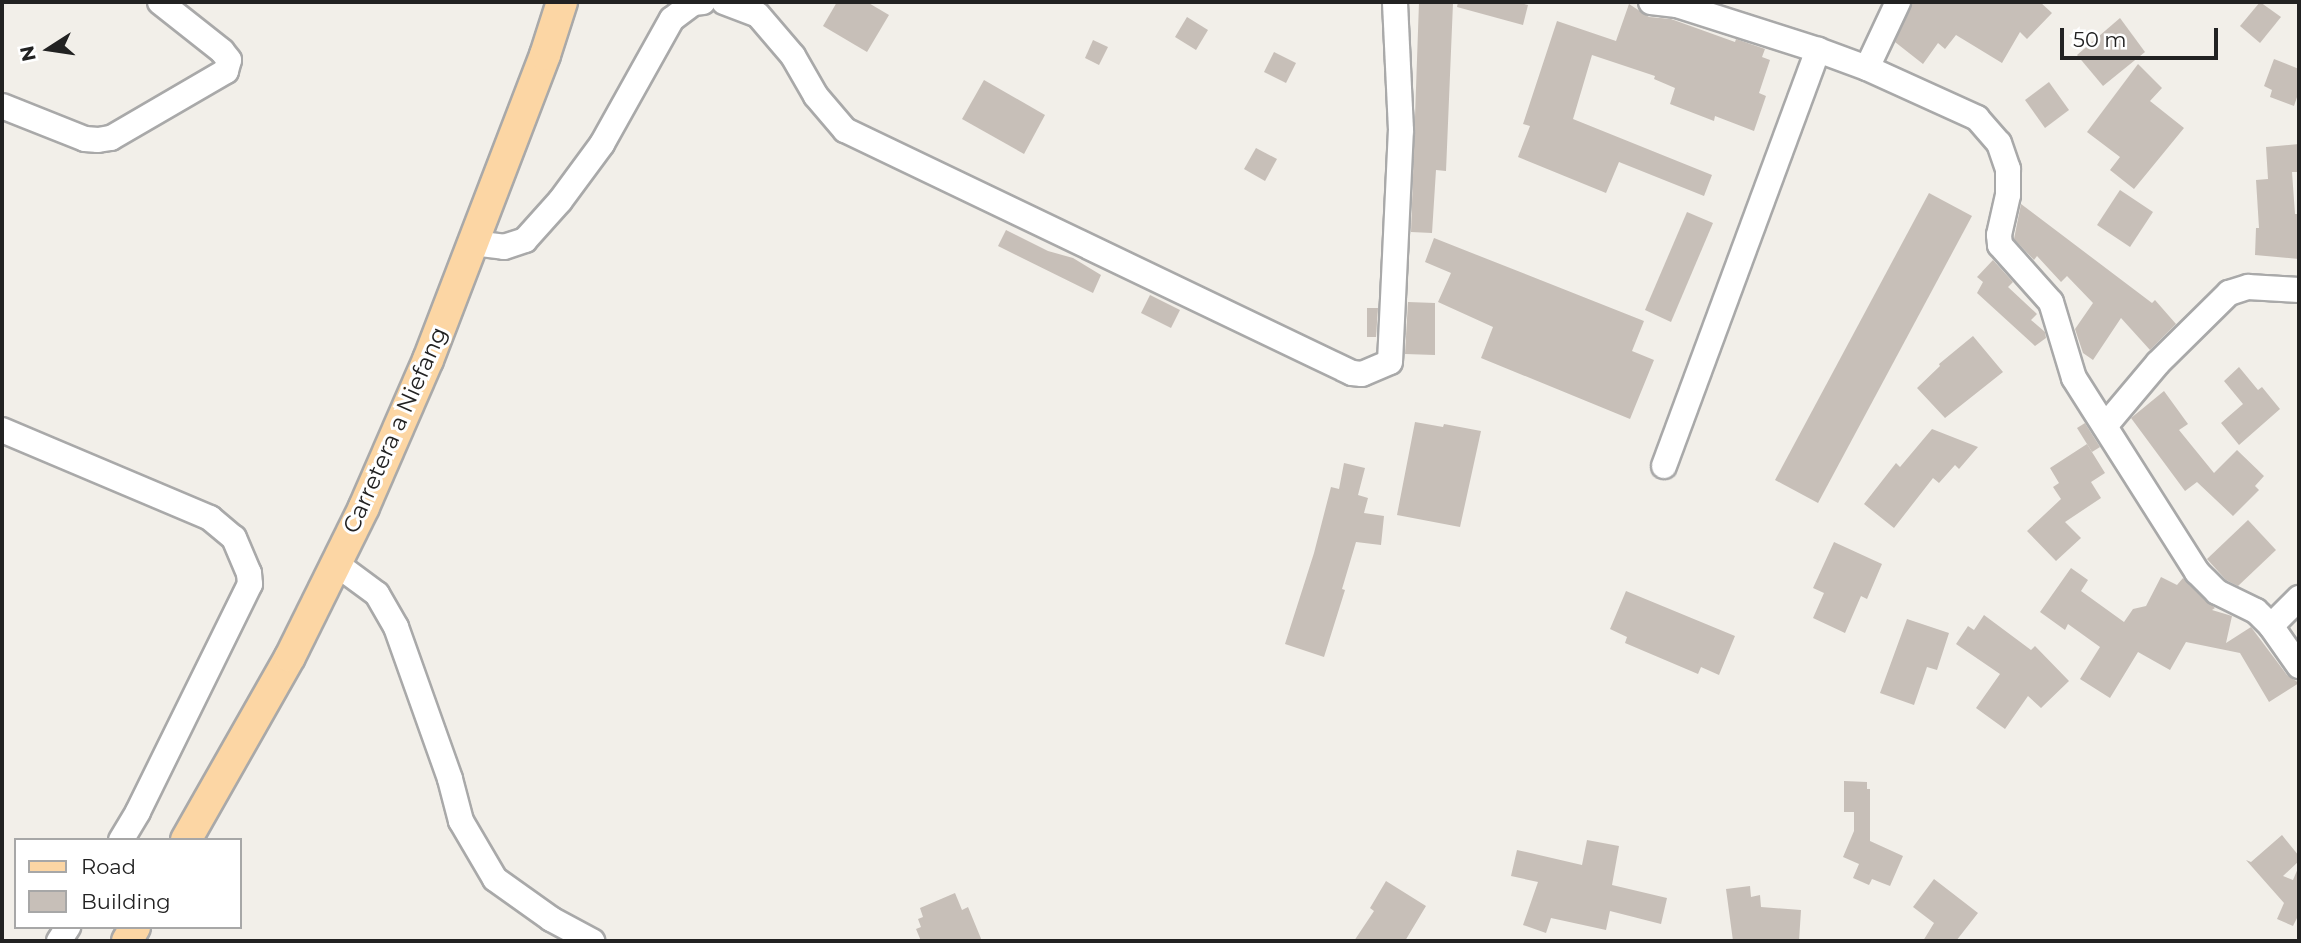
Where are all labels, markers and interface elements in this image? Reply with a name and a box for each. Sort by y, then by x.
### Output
north arrow [14,14,84,84]
scale bar [2063,14,2220,58]
text: 50 m [2073,27,2127,52]
text: N [15,44,41,63]
street label: Carretera a Niefang [337,322,453,538]
legend [14,838,242,929]
text: Road [81,854,136,879]
text: Building [81,889,171,914]

